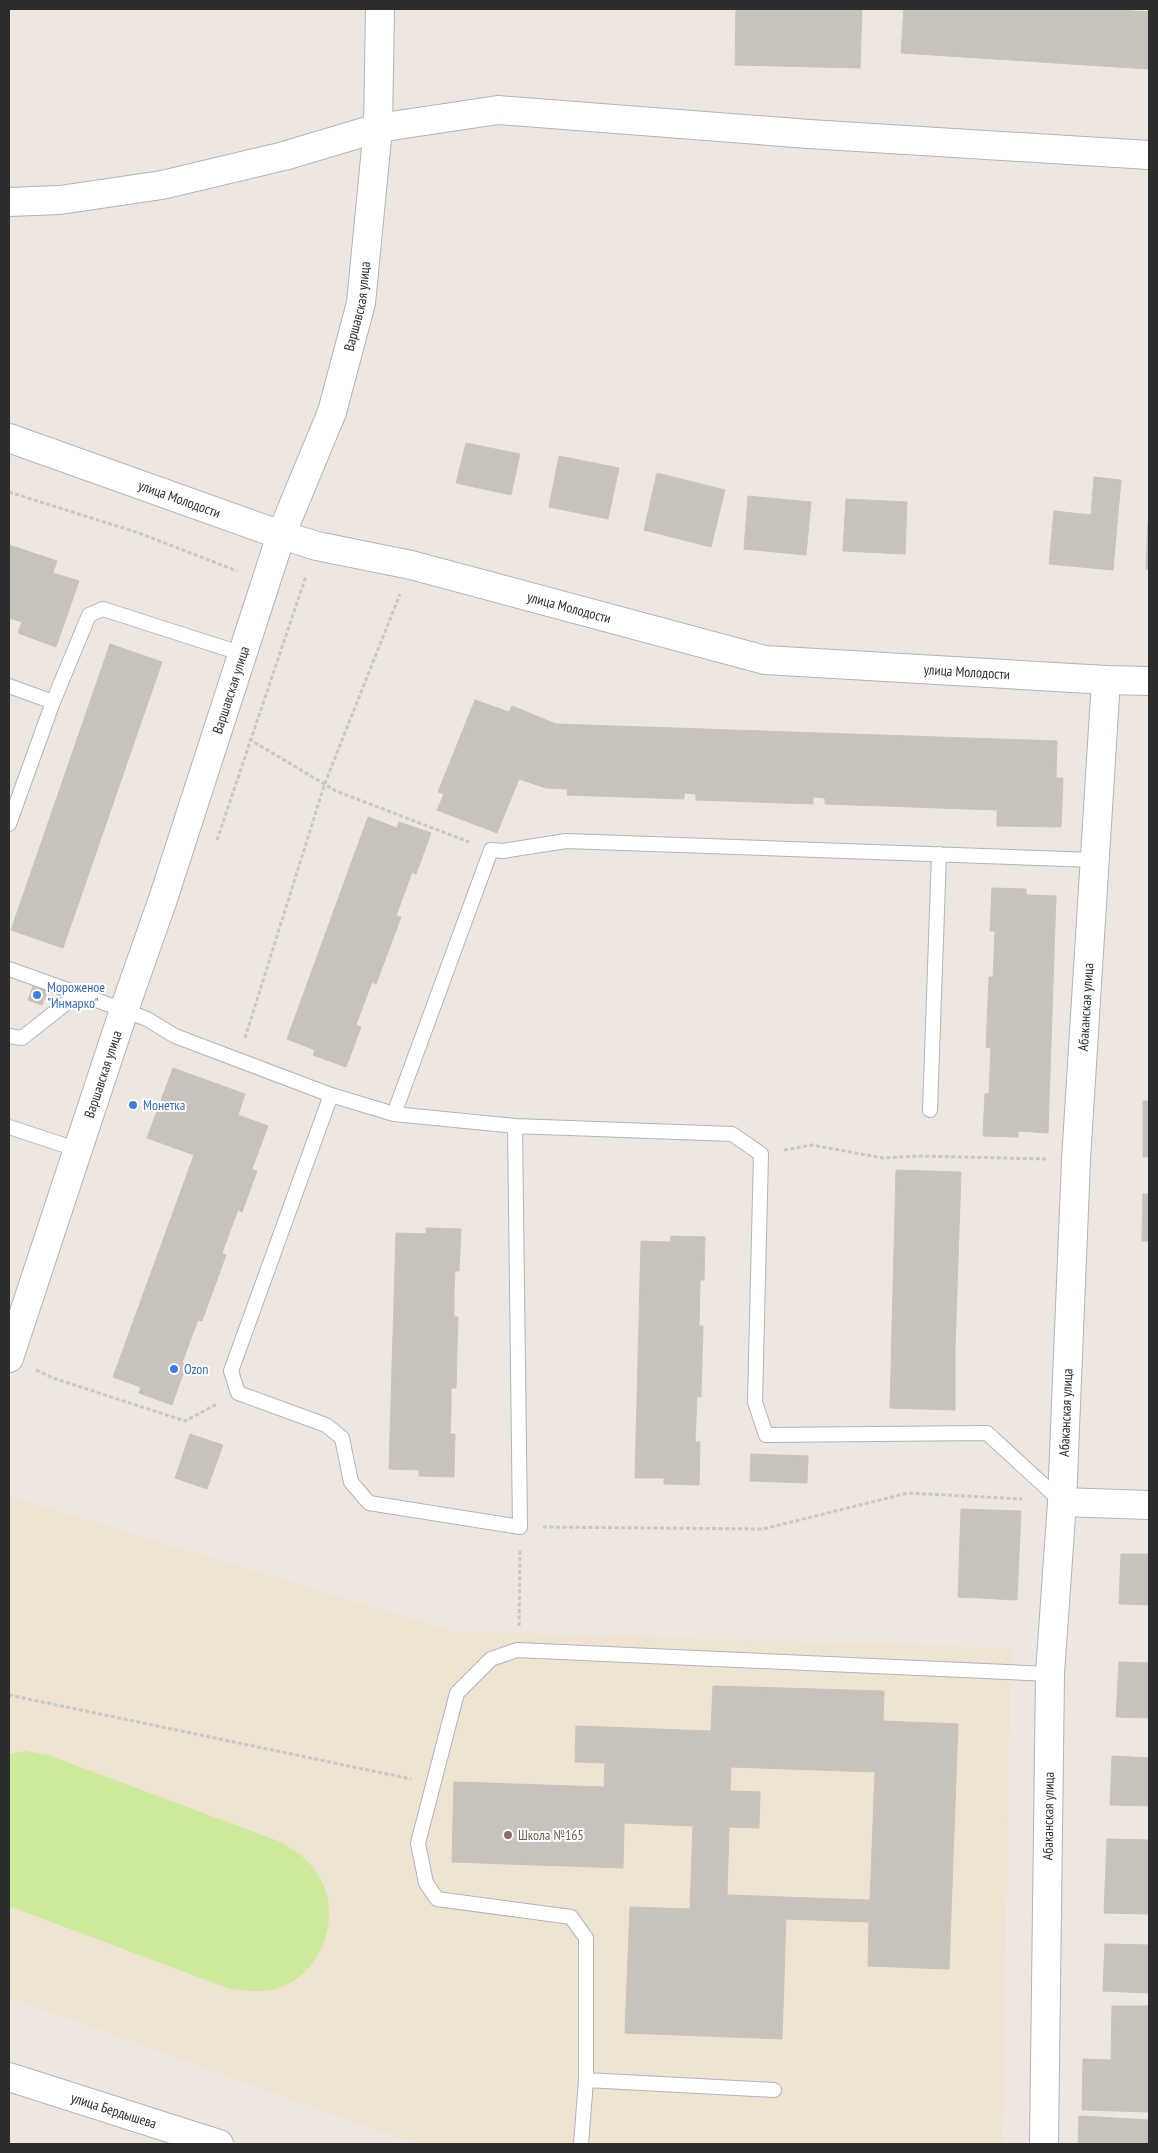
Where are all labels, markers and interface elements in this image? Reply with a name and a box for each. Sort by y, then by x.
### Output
street label: Варшавская улица [340,261,374,353]
street label: улица Молодости [136,476,223,522]
street label: улица Молодости [525,588,613,627]
street label: Варшавская улица [208,644,253,736]
street label: улица Молодости [923,660,1010,683]
street label: Абаканская улица [1074,962,1097,1052]
place label: Мороженое "Инмарко" [47,978,105,1012]
marker: Мороженое "Инмарко" [31,989,43,1001]
street label: Варшавская улица [80,1028,126,1120]
place label: Монетка [143,1096,185,1114]
marker: Монетка [127,1099,139,1111]
place label: Ozon [184,1360,209,1378]
marker: Ozon [168,1363,180,1375]
street label: Абаканская улица [1055,1368,1076,1457]
street label: Абаканская улица [1039,1772,1058,1860]
place label: Школа №165 [518,1826,584,1844]
marker: Школа №165 [502,1829,514,1841]
street label: улица Бердышева [69,2088,159,2133]

